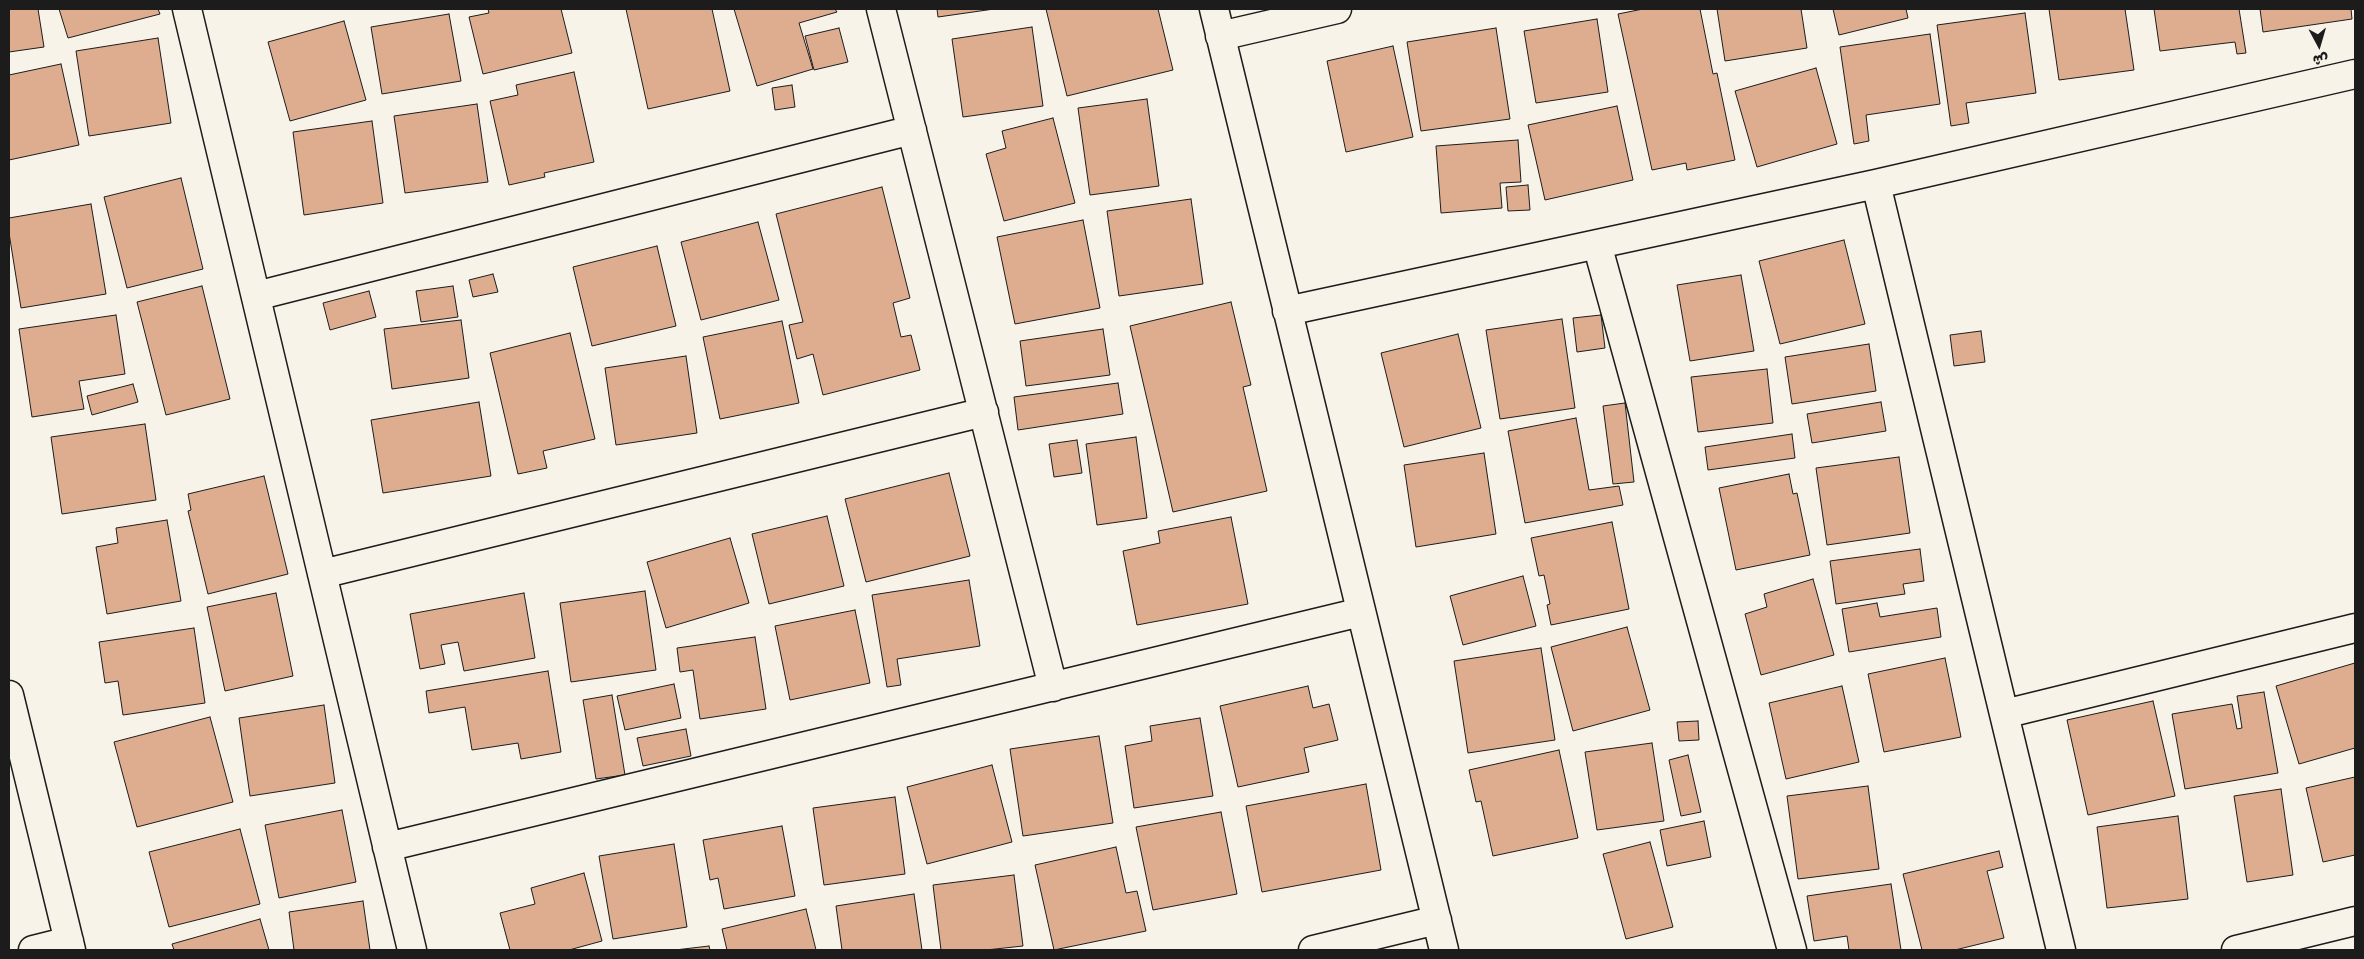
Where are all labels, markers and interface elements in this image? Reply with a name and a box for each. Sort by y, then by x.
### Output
north arrow [2294,20,2344,70]
text: ش [2312,50,2329,71]

